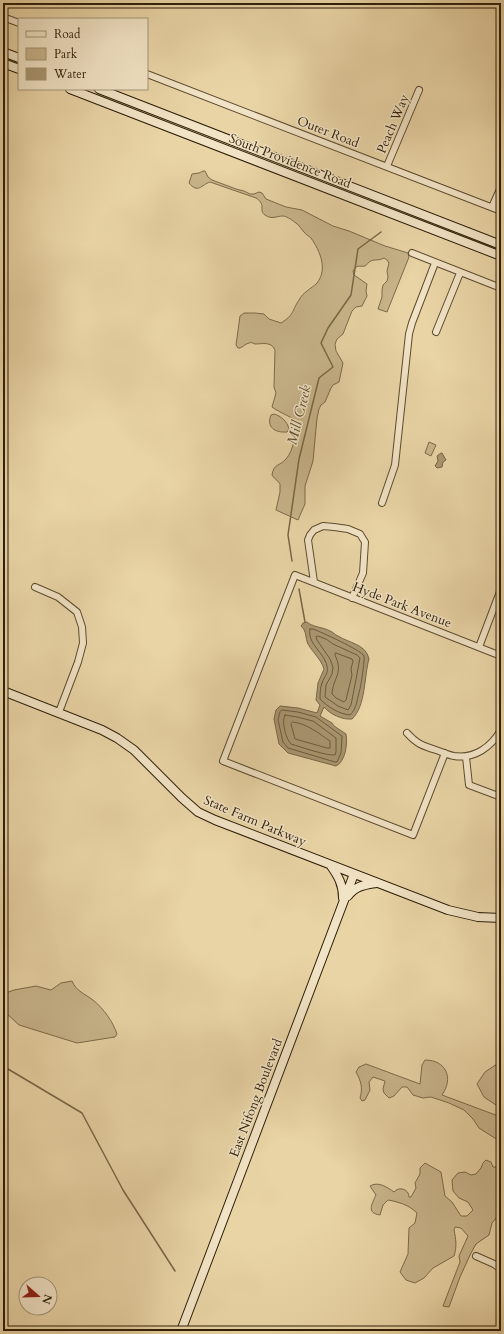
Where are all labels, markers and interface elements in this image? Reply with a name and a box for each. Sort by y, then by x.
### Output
legend [18,18,148,90]
text: Road [54,26,81,42]
text: Park [54,46,78,62]
text: Water [53,66,87,82]
street label: Peach Way [372,92,414,156]
street label: Outer Road [294,112,362,152]
street label: South Providence Road [226,129,354,193]
water label: Mill Creek [282,383,316,447]
street label: Hyde Park Avenue [350,578,454,632]
street label: State Farm Parkway [201,791,309,851]
street label: East Nifong Boulevard [225,1036,287,1160]
north arrow [18,1276,58,1316]
text: N [38,1292,56,1307]

